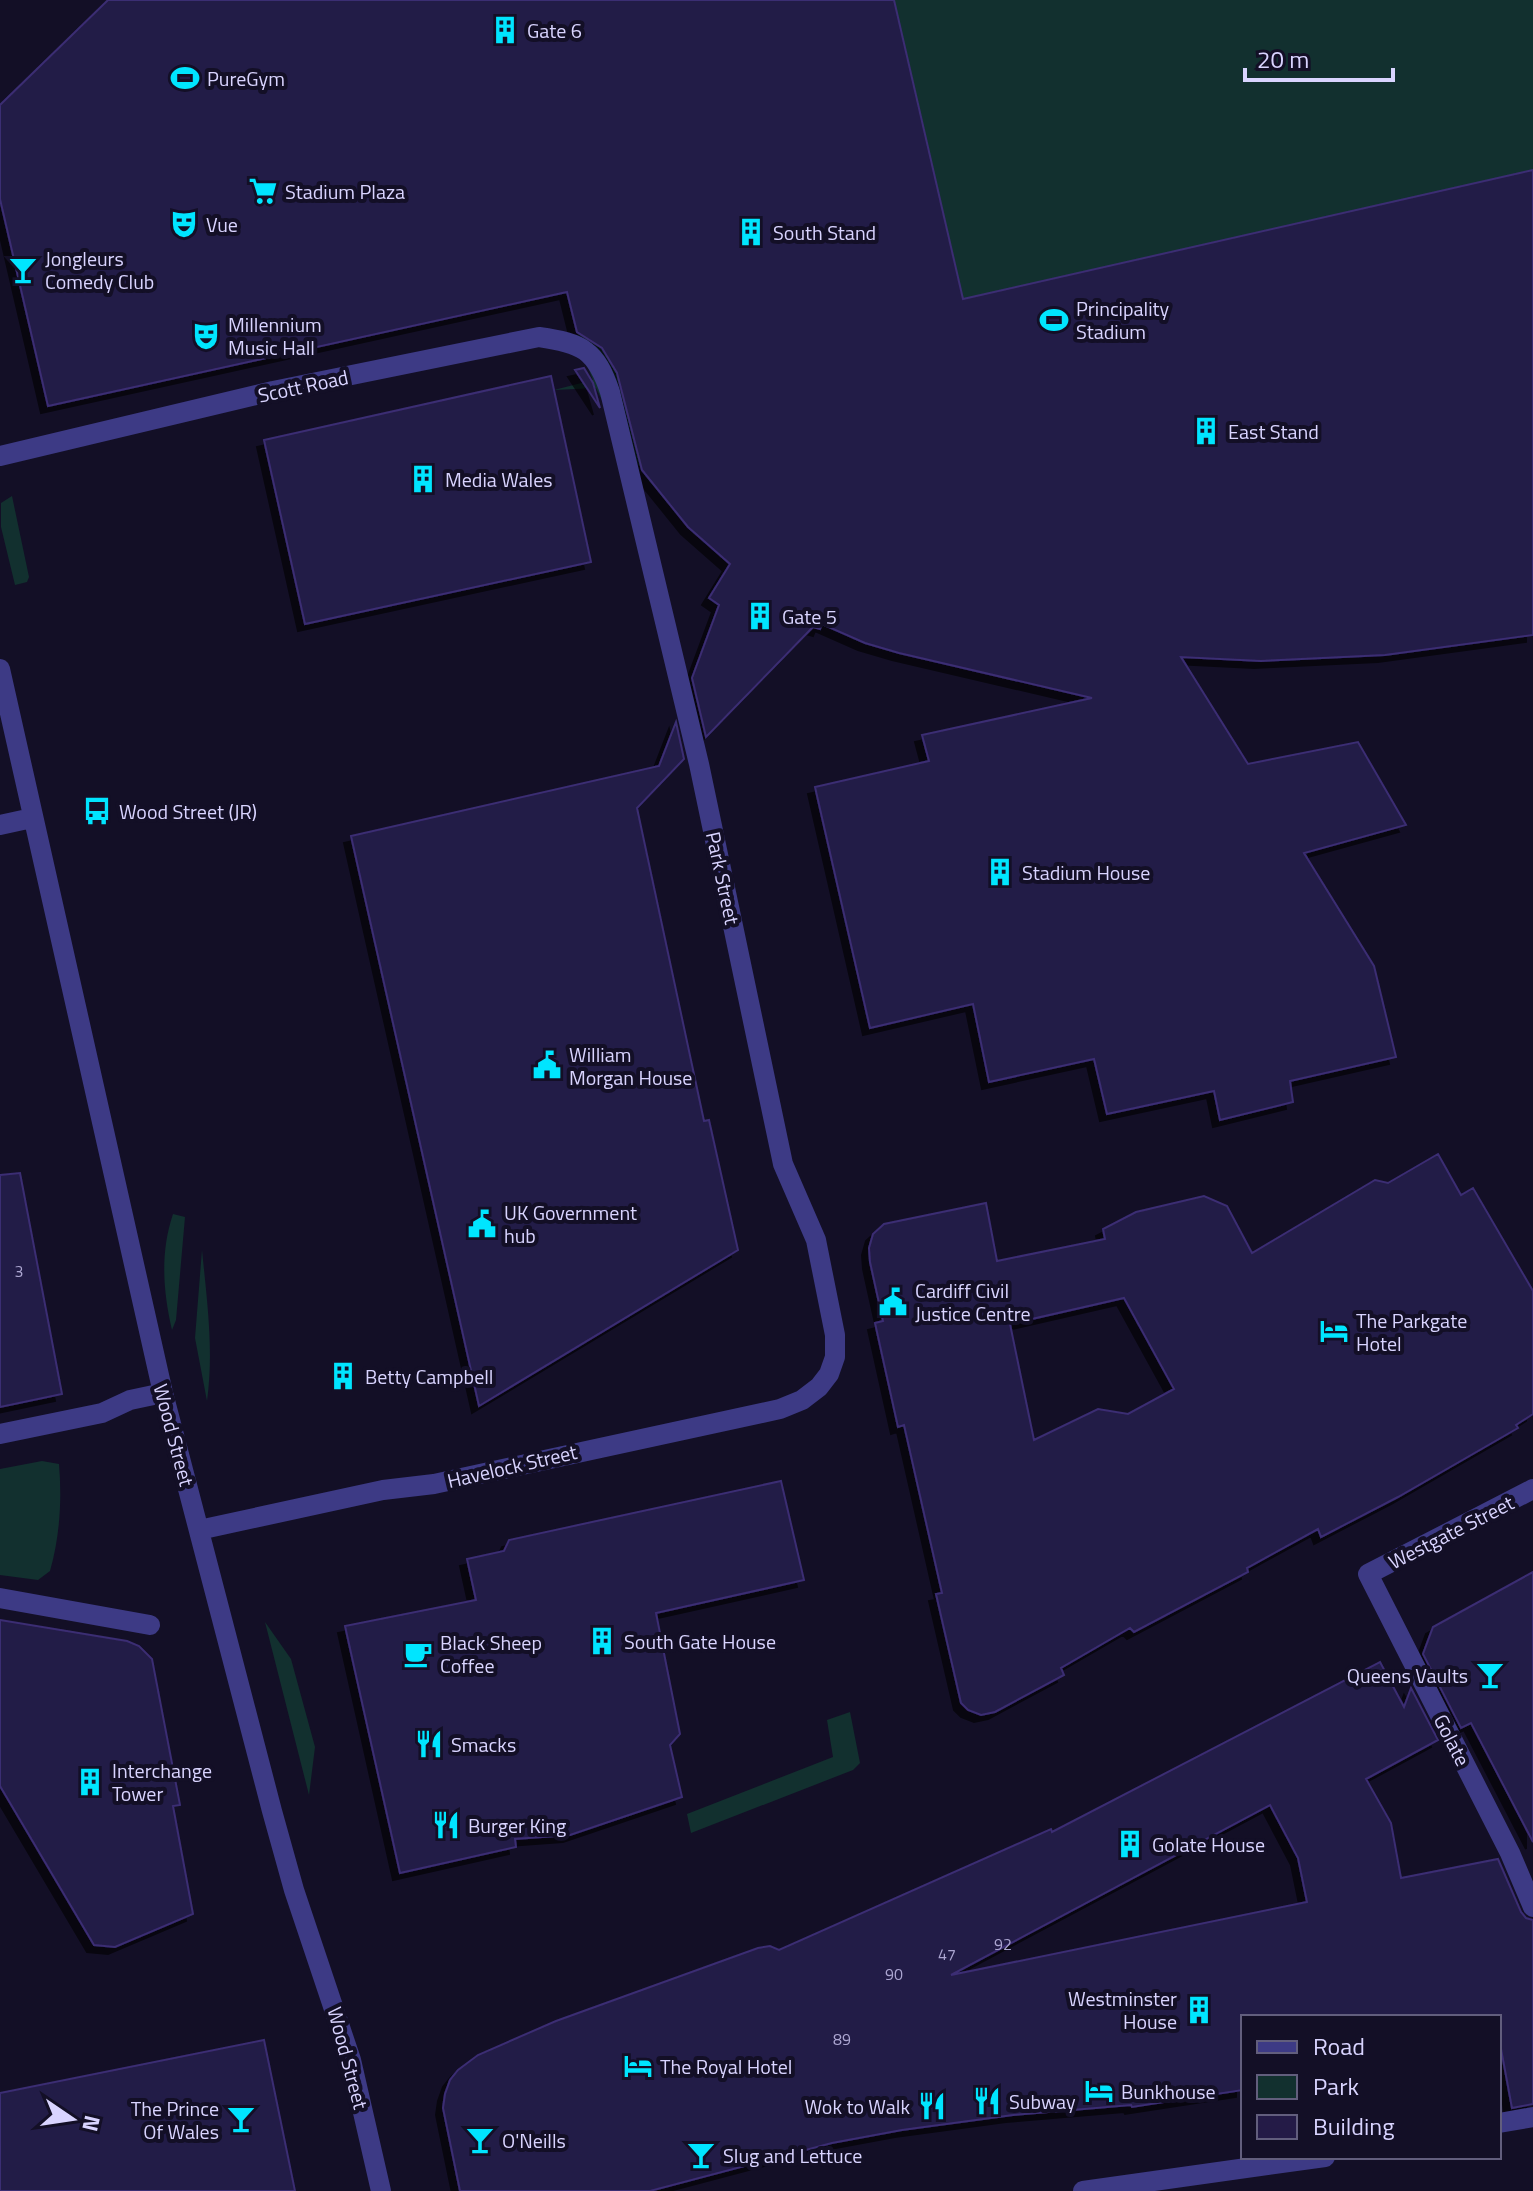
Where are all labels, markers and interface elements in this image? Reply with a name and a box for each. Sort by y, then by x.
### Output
building icon: Gate 6 [490,15,520,45]
place label: Gate 6 [527,15,582,46]
scale bar [1245,32,1393,82]
text: 20 m [1257,41,1309,77]
sports icon: PureGym [170,63,200,93]
place label: PureGym [207,63,285,94]
supermarket icon: Stadium Plaza [248,176,278,206]
place label: Stadium Plaza [285,176,405,207]
theatre icon: Vue [169,209,199,239]
place label: Vue [206,209,238,240]
building icon: South Stand [736,217,766,247]
place label: South Stand [773,217,876,248]
place label: Jongleurs Comedy Club [45,243,154,297]
bar icon: Jongleurs Comedy Club [8,255,38,285]
place label: Principality Stadium [1076,293,1170,347]
sports icon: Principality Stadium [1039,305,1069,335]
place label: Millennium Music Hall [228,309,322,363]
theatre icon: Millennium Music Hall [191,321,221,351]
street label: Scott Road [255,361,351,411]
building icon: East Stand [1191,416,1221,446]
place label: East Stand [1228,416,1319,447]
building icon: Media Wales [408,464,438,494]
place label: Media Wales [445,464,553,495]
building icon: Gate 5 [745,601,775,631]
place label: Gate 5 [782,601,837,632]
bus stop icon: Wood Street (JR) [82,796,112,826]
place label: Wood Street (JR) [119,796,257,827]
street label: Park Street [698,829,748,927]
building icon: Stadium House [985,857,1015,887]
place label: Stadium House [1022,857,1150,888]
place label: William Morgan House [569,1039,692,1093]
public building icon: William Morgan House [532,1050,562,1080]
place label: UK Government hub [504,1197,637,1251]
public building icon: UK Government hub [467,1209,497,1239]
house number: 3 [15,1259,23,1283]
place label: Cardiff Civil Justice Centre [915,1275,1031,1329]
public building icon: Cardiff Civil Justice Centre [878,1287,908,1317]
place label: The Parkgate Hotel [1356,1305,1467,1359]
hotel icon: The Parkgate Hotel [1319,1316,1349,1346]
building icon: Betty Campbell [328,1361,358,1391]
place label: Betty Campbell [365,1361,493,1392]
street label: Wood Street [145,1380,203,1490]
street label: Havelock Street [444,1436,580,1496]
street label: Westgate Street [1383,1487,1519,1577]
building icon: South Gate House [587,1626,617,1656]
place label: South Gate House [624,1626,776,1657]
place label: Black Sheep Coffee [440,1627,542,1681]
cafe icon: Black Sheep Coffee [403,1639,433,1669]
place label: Queens Vaults [1347,1660,1468,1691]
bar icon: Queens Vaults [1475,1660,1505,1690]
street label: Golate [1426,1709,1478,1771]
restaurant icon: Smacks [414,1729,444,1759]
place label: Smacks [451,1729,516,1760]
place label: Interchange Tower [112,1755,212,1809]
building icon: Interchange Tower [75,1767,105,1797]
restaurant icon: Burger King [431,1810,461,1840]
place label: Burger King [468,1810,566,1841]
building icon: Golate House [1115,1829,1145,1859]
place label: Golate House [1152,1829,1265,1860]
house number: 92 [994,1932,1012,1956]
house number: 47 [938,1942,956,1966]
house number: 90 [885,1962,903,1986]
place label: Westminster House [1068,1983,1177,2037]
building icon: Westminster House [1184,1995,1214,2025]
street label: Wood Street [319,2003,377,2113]
legend [1241,2015,1501,2159]
house number: 89 [833,2027,851,2051]
text: Road [1313,2028,1365,2064]
hotel icon: The Royal Hotel [623,2051,653,2081]
place label: The Royal Hotel [660,2051,792,2082]
text: Park [1313,2068,1359,2104]
hotel icon: Bunkhouse [1084,2076,1114,2106]
place label: Bunkhouse [1121,2076,1216,2107]
north arrow [32,2079,112,2159]
restaurant icon: Subway [972,2086,1002,2116]
place label: Subway [1009,2086,1076,2117]
place label: Wok to Walk [805,2091,910,2122]
restaurant icon: Wok to Walk [917,2091,947,2121]
place label: The Prince Of Wales [131,2093,219,2147]
bar icon: The Prince Of Wales [226,2104,256,2134]
text: Building [1313,2108,1395,2144]
text: N [73,2112,110,2135]
bar icon: O'Neills [465,2125,495,2155]
place label: O'Neills [502,2125,566,2156]
bar icon: Slug and Lettuce [686,2140,716,2170]
place label: Slug and Lettuce [723,2140,862,2171]

